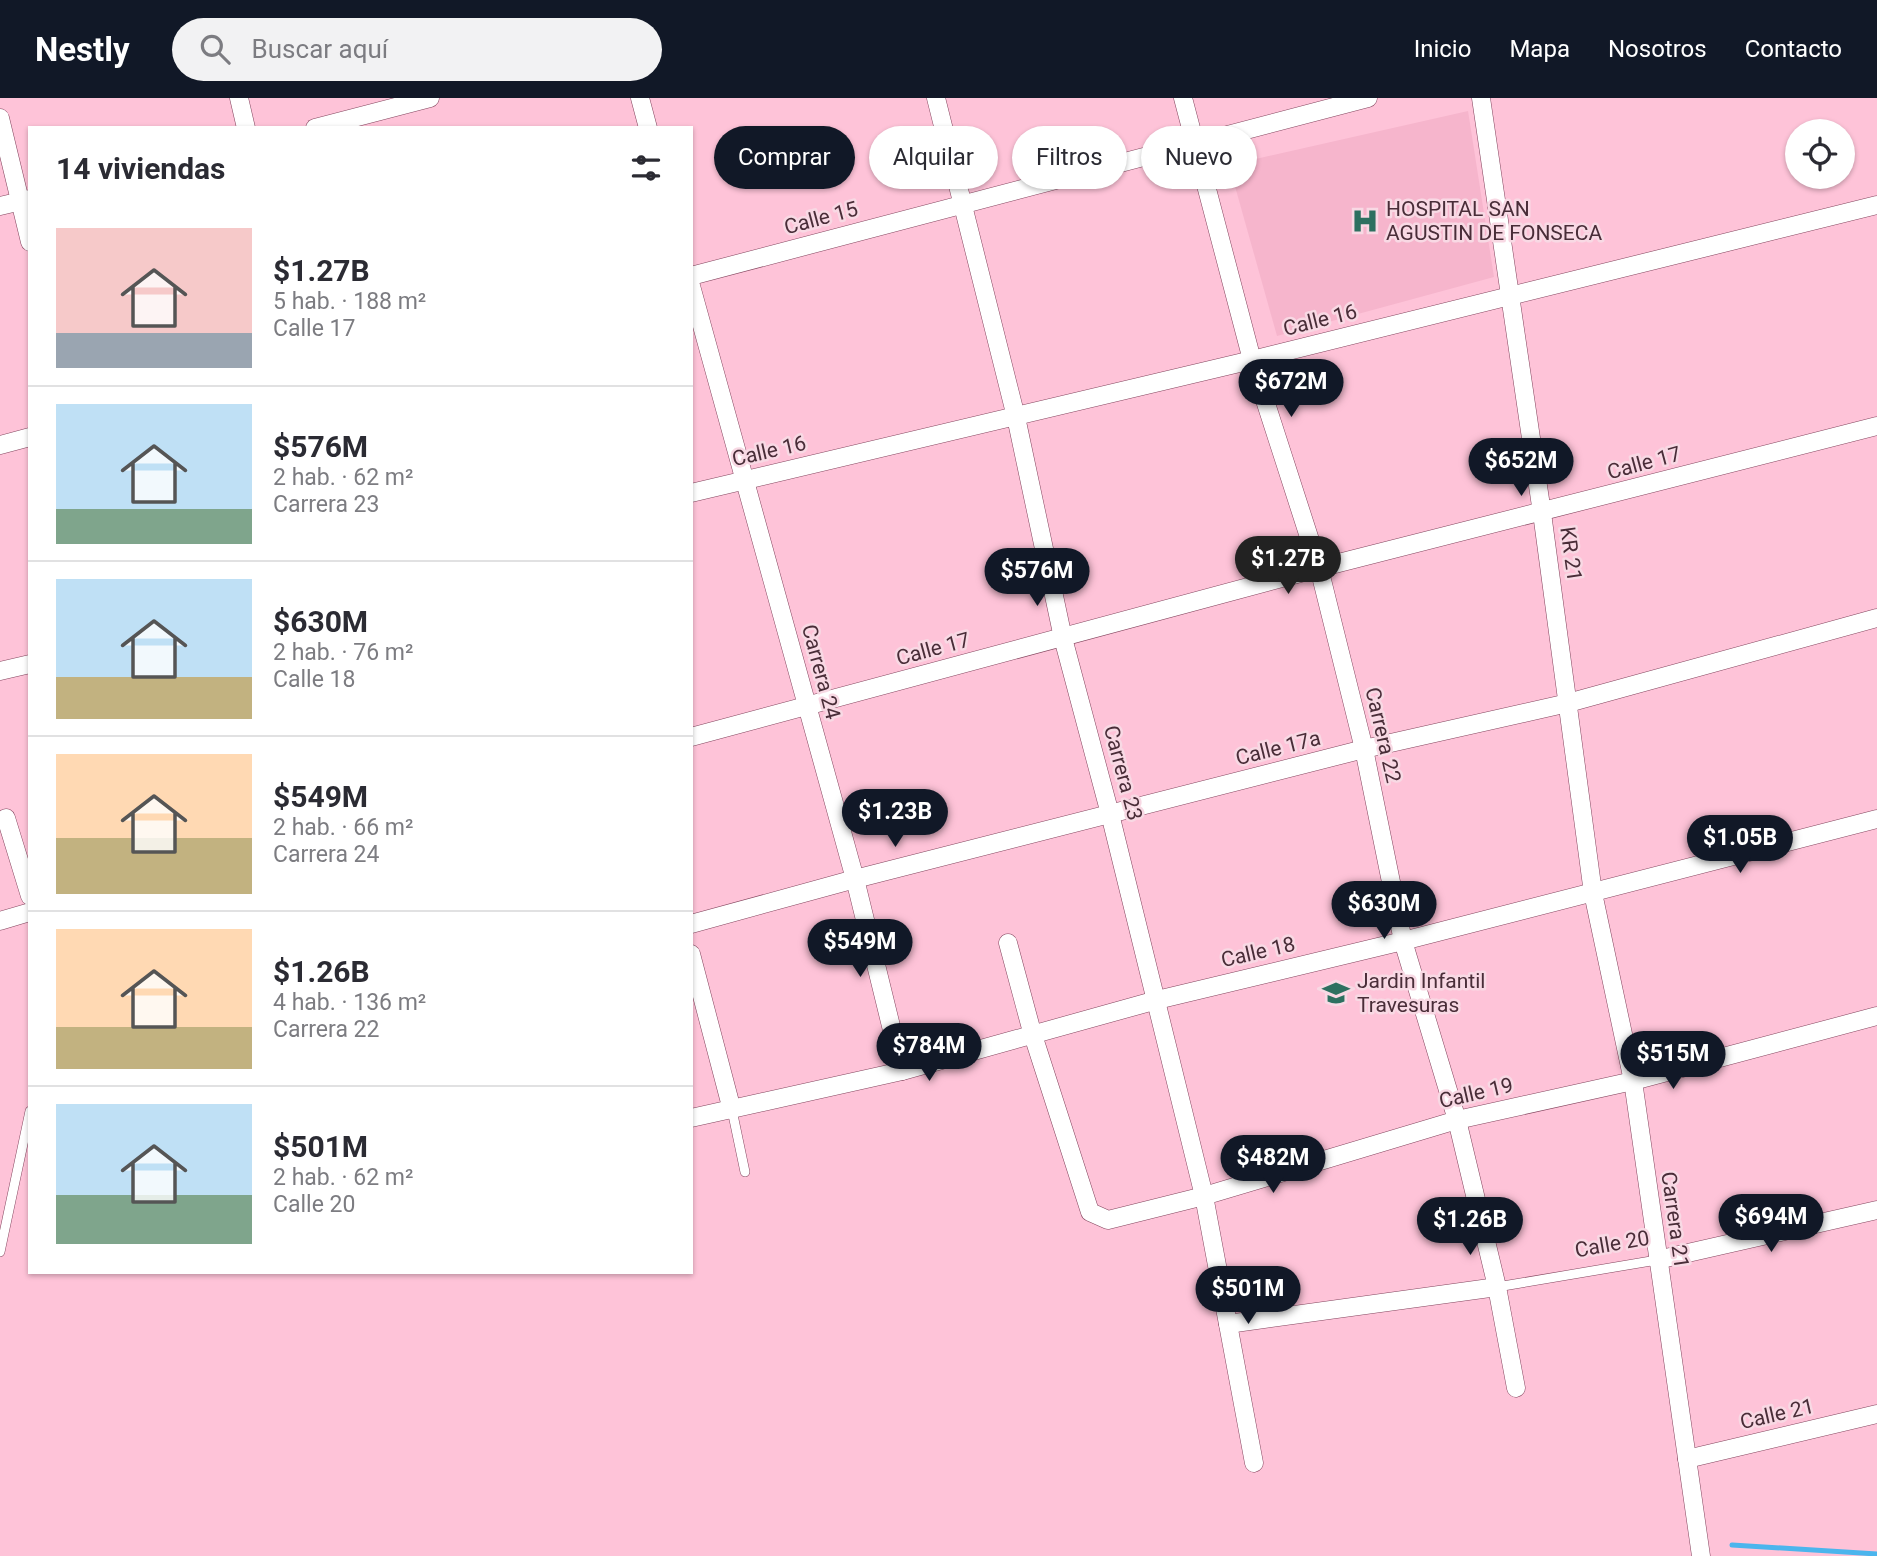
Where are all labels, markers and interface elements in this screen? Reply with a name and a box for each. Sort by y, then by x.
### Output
search box [172,18,662,81]
text: Nestly [35,30,130,69]
icon: search [196,30,234,68]
text: Buscar aquí [252,34,388,64]
text: Inicio [1414,35,1471,63]
text: Mapa [1509,35,1570,63]
text: Nosotros [1608,35,1707,63]
text: Contacto [1745,35,1842,63]
map controls [1785,119,1855,189]
button: locate [1785,119,1855,189]
chip: Comprar [714,126,855,189]
chip: Alquilar [869,126,998,189]
chip: Filtros [1012,126,1127,189]
chip: Nuevo [1141,126,1257,189]
icon: filters [627,149,665,187]
text: 14 viviendas [56,151,226,186]
street label: Calle 15 [782,197,860,239]
place label: HOSPITAL SAN AGUSTIN DE FONSECA [1386,197,1602,245]
hospital icon: HOSPITAL SAN AGUSTIN DE FONSECA [1350,206,1380,236]
text: $1.27B [273,253,370,288]
icon: home [112,256,196,340]
text: 5 hab. · 188 m² [273,288,426,315]
street label: Calle 16 [1281,299,1359,341]
text: Calle 17 [273,315,355,342]
pin: $672M [1242,360,1340,419]
text: $672M [1255,368,1327,395]
text: $576M [273,429,368,464]
street label: Calle 16 [730,431,808,471]
icon: home [112,432,196,516]
pin: $652M [1472,438,1570,498]
street label: Calle 17 [1605,442,1683,484]
text: $652M [1485,447,1557,474]
text: 2 hab. · 62 m² [273,464,413,491]
text: Carrera 23 [273,491,379,518]
street label: KR 21 [1555,525,1587,583]
pin: $1.27B [1231,536,1345,596]
text: $1.27B [1251,545,1325,572]
pin: $576M [988,548,1086,608]
text: $576M [1001,557,1073,584]
text: $630M [273,604,368,639]
icon: home [112,607,196,691]
street label: Carrera 24 [797,622,845,722]
street label: Calle 17 [894,628,972,670]
text: 2 hab. · 76 m² [273,639,413,666]
text: Calle 18 [273,666,355,693]
street label: Carrera 22 [1360,685,1406,785]
street label: Carrera 23 [1099,723,1147,823]
street label: Calle 17a [1233,726,1323,770]
text: $549M [273,779,368,814]
icon: home [112,782,196,866]
pin: $1.23B [838,790,952,849]
text: $1.23B [858,798,932,825]
text: 2 hab. · 66 m² [273,814,413,841]
pin: $1.05B [1683,816,1797,875]
text: $1.05B [1703,824,1777,851]
text: Carrera 24 [273,841,379,868]
pin: $630M [1335,882,1433,941]
text: $630M [1348,890,1420,917]
pin: $549M [811,920,909,979]
text: $549M [824,928,896,955]
street label: Calle 18 [1219,932,1297,972]
text: $1.26B [273,954,370,989]
icon: home [112,957,196,1041]
place label: Jardin Infantil Travesuras [1357,969,1485,1017]
school or university icon: Jardin Infantil Travesuras [1321,978,1351,1008]
text: 4 hab. · 136 m² [273,989,426,1016]
text: Carrera 22 [273,1016,379,1043]
pin: $784M [880,1024,978,1083]
text: $784M [893,1032,965,1059]
pin: $515M [1624,1032,1722,1091]
text: $515M [1637,1040,1709,1067]
street label: Calle 19 [1437,1073,1515,1113]
text: $501M [273,1129,368,1164]
icon: home [112,1132,196,1216]
pin: $482M [1224,1136,1322,1195]
text: $482M [1237,1144,1309,1171]
text: 2 hab. · 62 m² [273,1164,413,1191]
street label: Carrera 21 [1656,1170,1694,1270]
text: Calle 20 [273,1191,355,1218]
pin: $694M [1722,1194,1820,1254]
pin: $1.26B [1413,1198,1527,1257]
text: $694M [1735,1203,1807,1230]
text: $1.26B [1433,1206,1507,1233]
street label: Calle 20 [1573,1226,1651,1262]
pin: $501M [1199,1266,1297,1326]
text: $501M [1212,1275,1284,1302]
street label: Calle 21 [1738,1394,1816,1434]

